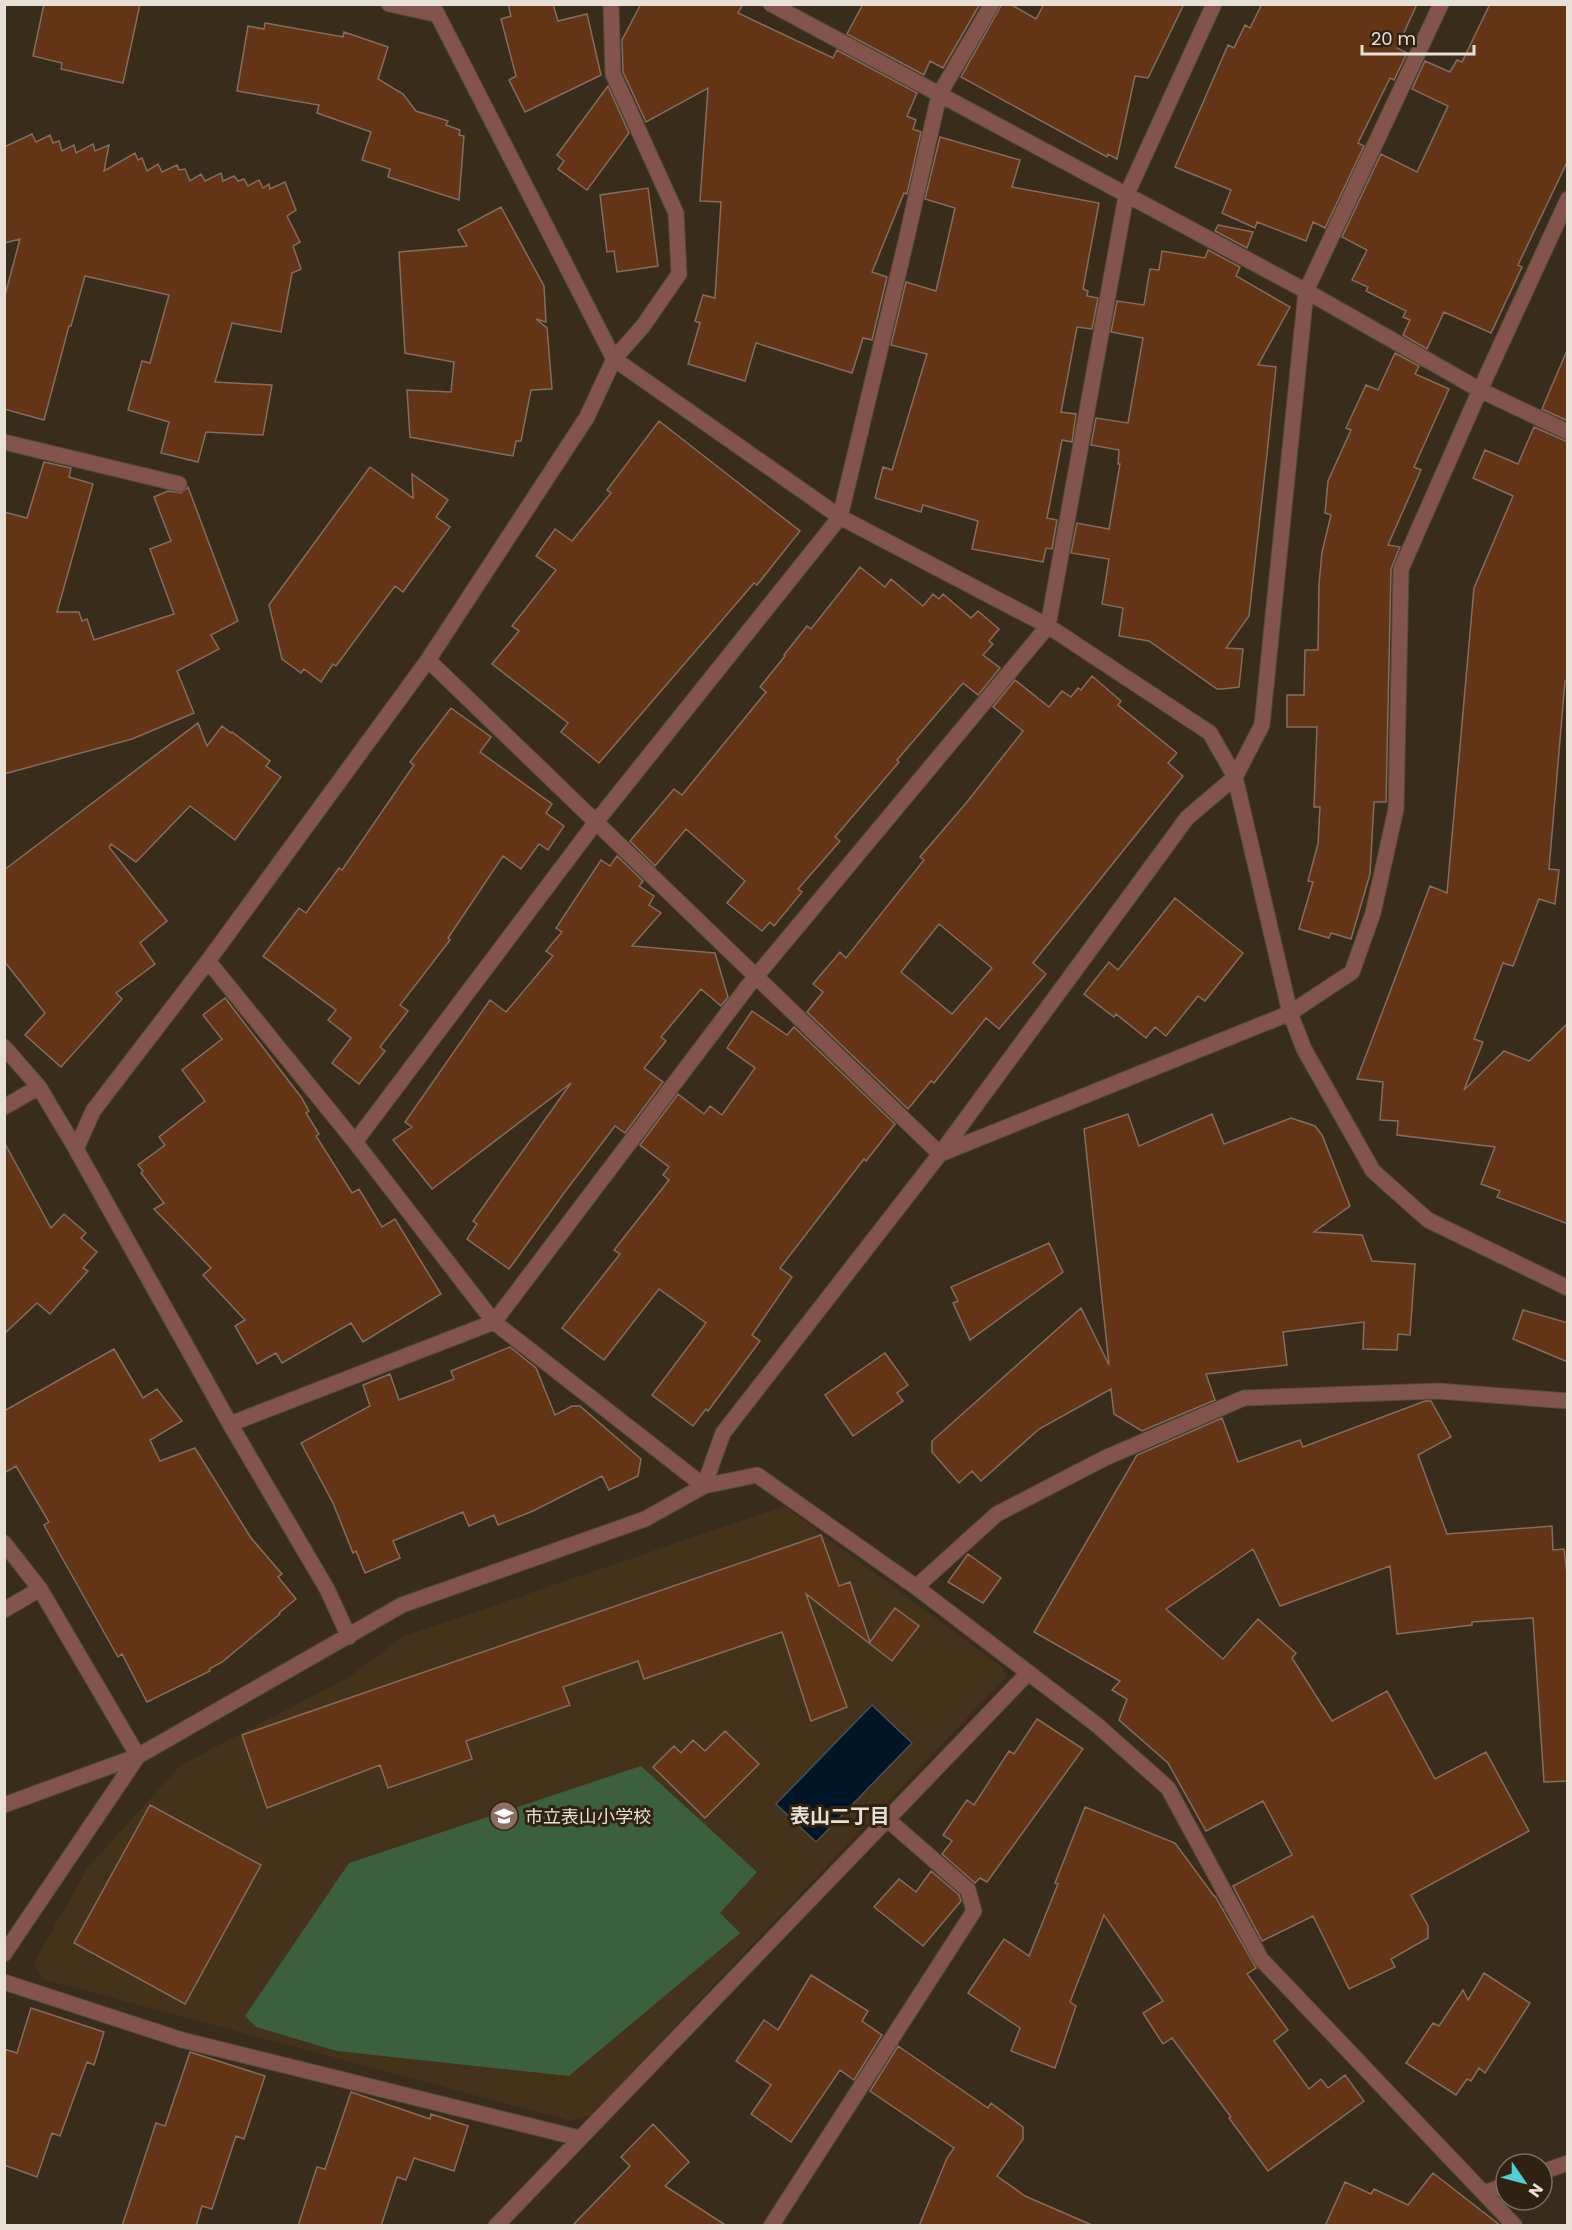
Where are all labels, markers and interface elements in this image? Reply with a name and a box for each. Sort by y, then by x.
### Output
scale bar [1362,18,1474,56]
text: 20 m [1371,26,1416,51]
school or university icon: 市立表山小学校 [488,1800,520,1832]
district label: 表山二丁目 [790,1802,890,1830]
place label: 市立表山小学校 [525,1804,651,1829]
north arrow [1494,2152,1554,2212]
text: N [1523,2179,1549,2202]

